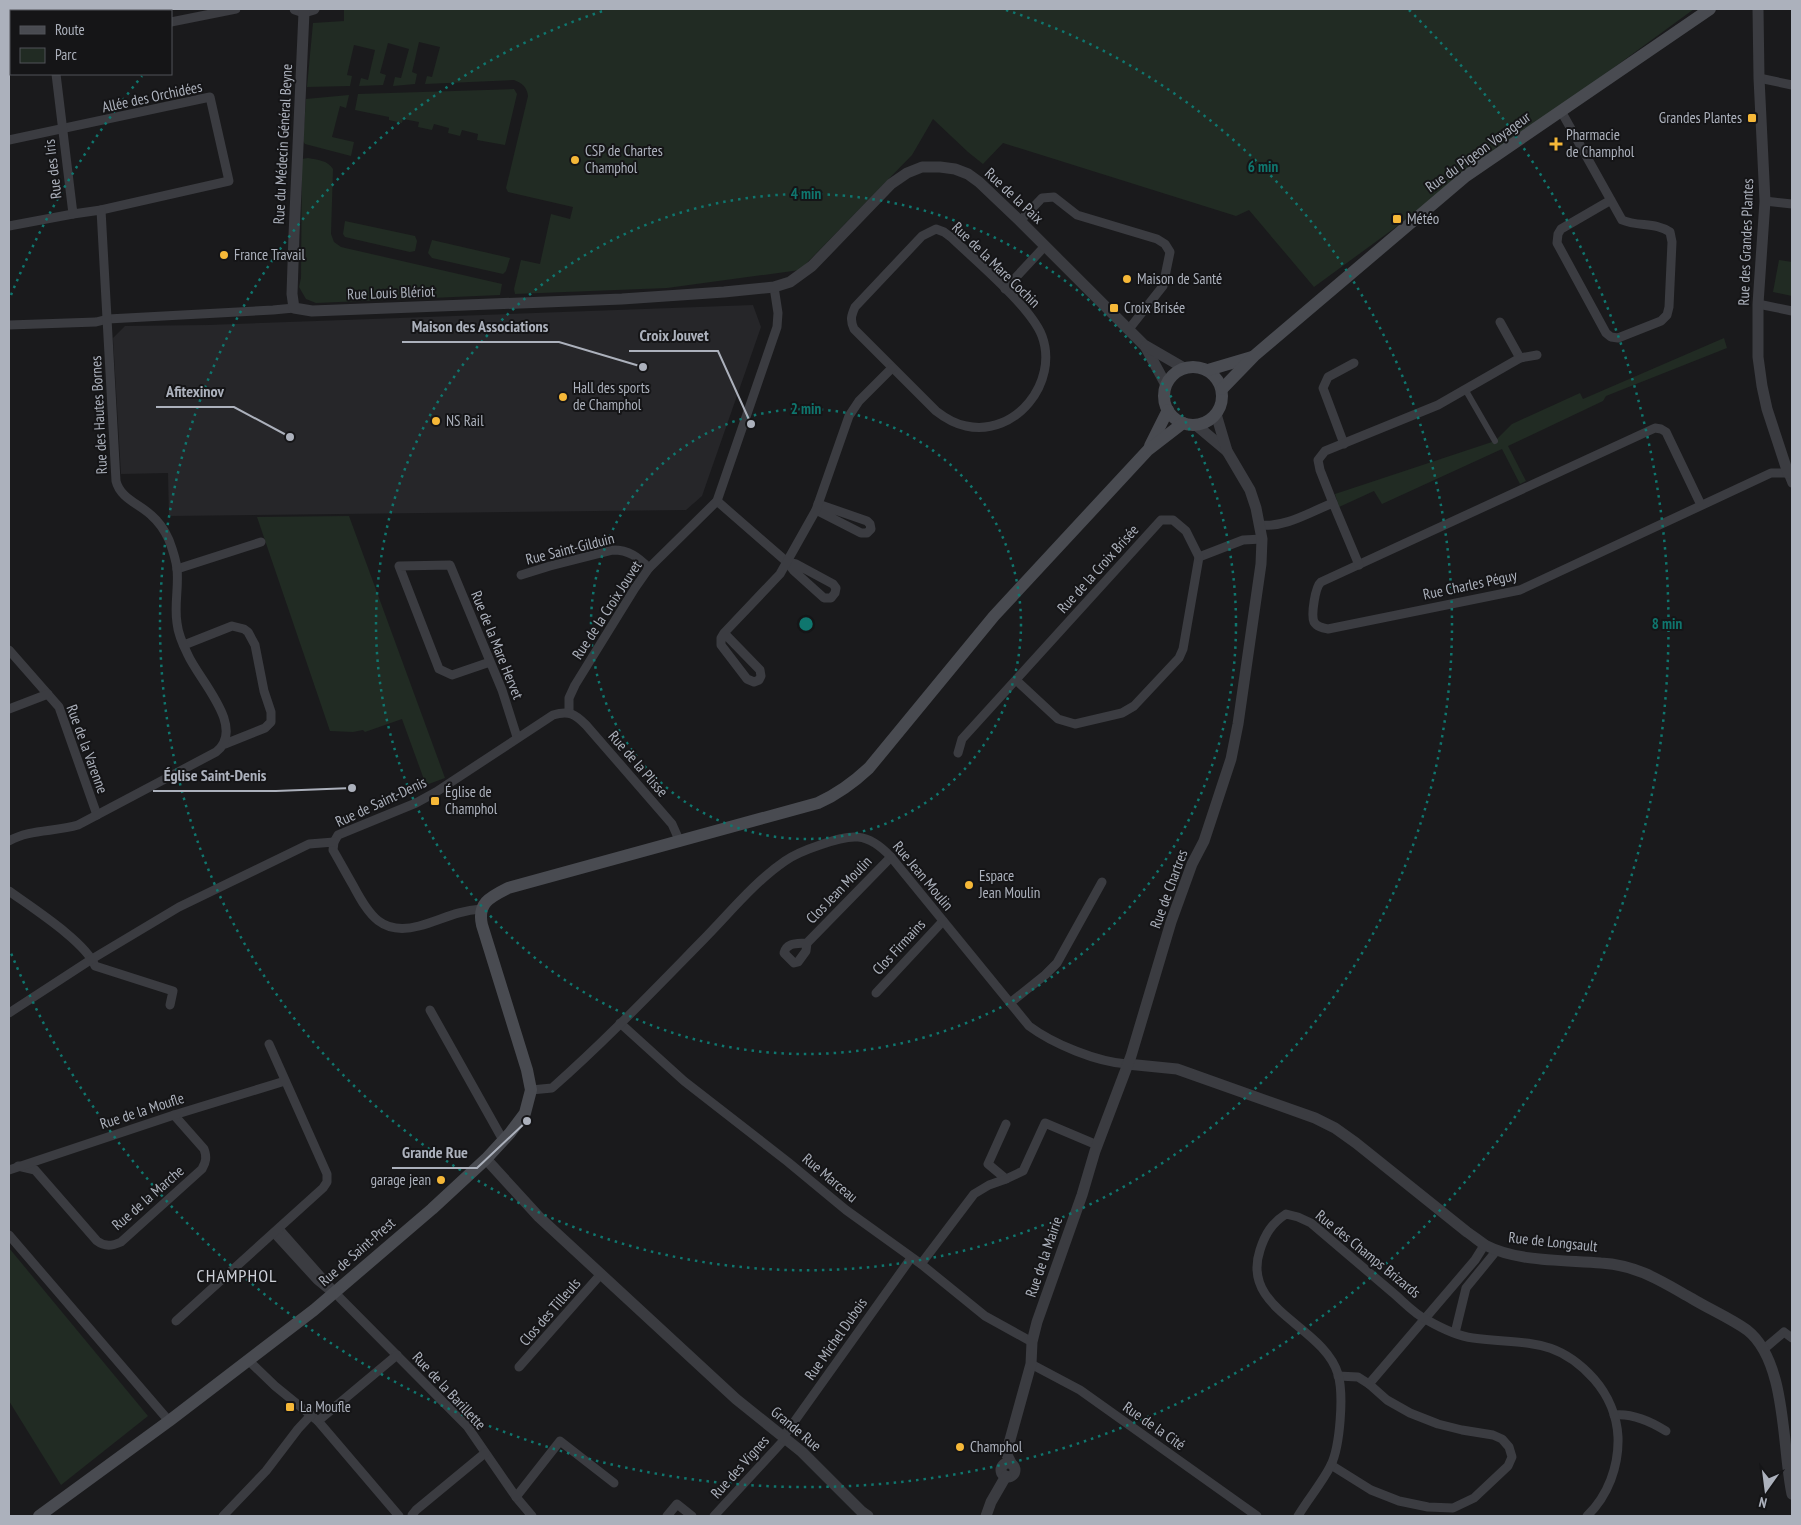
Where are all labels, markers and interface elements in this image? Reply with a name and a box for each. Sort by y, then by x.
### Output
legend [10,10,172,75]
text: Route [55,20,85,39]
text: Parc [55,45,77,64]
street label: Rue du Médecin Général Beyne [269,63,296,225]
street label: Allée des Orchidées [100,77,204,116]
street label: Rue du Pigeon Voyageur [1421,107,1535,196]
place label: Grandes Plantes [1659,108,1742,127]
marker: Grandes Plantes [1746,112,1758,124]
place label: Pharmacie de Champhol [1566,125,1635,161]
street label: Rue des Iris [39,138,66,200]
marker: Pharmacie de Champhol [1550,138,1562,150]
place label: CSP de Chartes Champhol [585,141,663,177]
marker: CSP de Chartes Champhol [569,154,581,166]
text: 6 min [1248,157,1278,176]
street label: Rue de la Paix [981,164,1048,228]
street label: Rue des Grandes Plantes [1734,178,1757,306]
text: 4 min [791,184,821,203]
place label: Météo [1407,209,1439,228]
marker: Météo [1391,213,1403,225]
street label: Rue de la Mare Cochin [948,218,1044,312]
place label: France Travail [234,245,306,264]
marker: France Travail [218,249,230,261]
place label: Maison de Santé [1137,269,1222,288]
marker: Maison de Santé [1121,273,1133,285]
street label: Rue Louis Blériot [347,281,435,304]
place label: Croix Brisée [1124,298,1185,317]
marker: Croix Brisée [1108,302,1120,314]
callout: Maison des Associations [402,311,559,342]
text: Maison des Associations [412,316,549,336]
callout: Croix Jouvet [629,320,718,351]
text: Croix Jouvet [639,325,709,345]
street label: Rue des Hautes Bornes [86,355,111,475]
callout: Afitexinov [156,376,234,407]
place label: Hall des sports de Champhol [573,378,650,414]
text: Afitexinov [165,381,225,401]
marker: Hall des sports de Champhol [557,391,569,403]
text: 2 min [791,399,821,418]
place label: NS Rail [446,411,484,430]
marker: NS Rail [430,415,442,427]
street label: Rue de la Croix Brisée [1053,520,1142,617]
street label: Rue Saint-Gilduin [524,528,616,569]
street label: Rue de la Croix Jouvet [568,557,646,663]
street label: Rue Charles Péguy [1421,565,1519,604]
street label: Rue de la Mare Hervet [467,588,528,702]
text: 8 min [1652,614,1682,633]
centre of rings [797,615,815,633]
street label: Rue de la Varenne [63,702,112,796]
street label: Rue de la Plisse [604,727,672,801]
callout: Église Saint-Denis [153,760,276,791]
text: Église Saint-Denis [164,765,267,785]
street label: Rue de Saint-Denis [332,772,429,831]
place label: Église de Champhol [445,782,498,818]
marker: Église de Champhol [429,795,441,807]
street label: Rue Jean Moulin [889,837,958,914]
street label: Rue de Chartres [1146,847,1192,931]
street label: Clos Jean Moulin [802,852,876,927]
place label: Espace Jean Moulin [978,866,1040,902]
marker: Espace Jean Moulin [963,879,975,891]
street label: Clos Firmains [868,915,929,978]
street label: Rue de la Moufle [97,1088,186,1133]
callout: Grande Rue [392,1137,477,1168]
text: Grande Rue [402,1142,468,1162]
street label: Rue Marceau [799,1149,862,1206]
street label: Rue de la Marche [108,1161,188,1234]
place label: garage jean [371,1170,431,1189]
marker: garage jean [435,1174,447,1186]
street label: Rue des Champs Brizards [1312,1205,1425,1302]
street label: Rue de Saint-Prest [315,1213,399,1290]
street label: Rue de la Mairie [1021,1214,1066,1300]
street label: Rue de Longsault [1508,1227,1598,1256]
district label: CHAMPHOL [197,1264,278,1287]
street label: Clos des Tilleuls [515,1274,584,1350]
street label: Rue Michel Dubois [800,1294,871,1384]
street label: Rue de la Barillette [408,1348,490,1434]
place label: La Moufle [300,1397,351,1416]
street label: Rue de la Cité [1119,1397,1189,1454]
marker: La Moufle [284,1401,296,1413]
street label: Grande Rue [767,1402,825,1455]
street label: Rue des Vignes [706,1431,773,1502]
place label: Champhol [970,1437,1023,1456]
marker: Champhol [954,1441,966,1453]
north arrow [1741,1465,1791,1515]
text: N [1757,1493,1769,1512]

